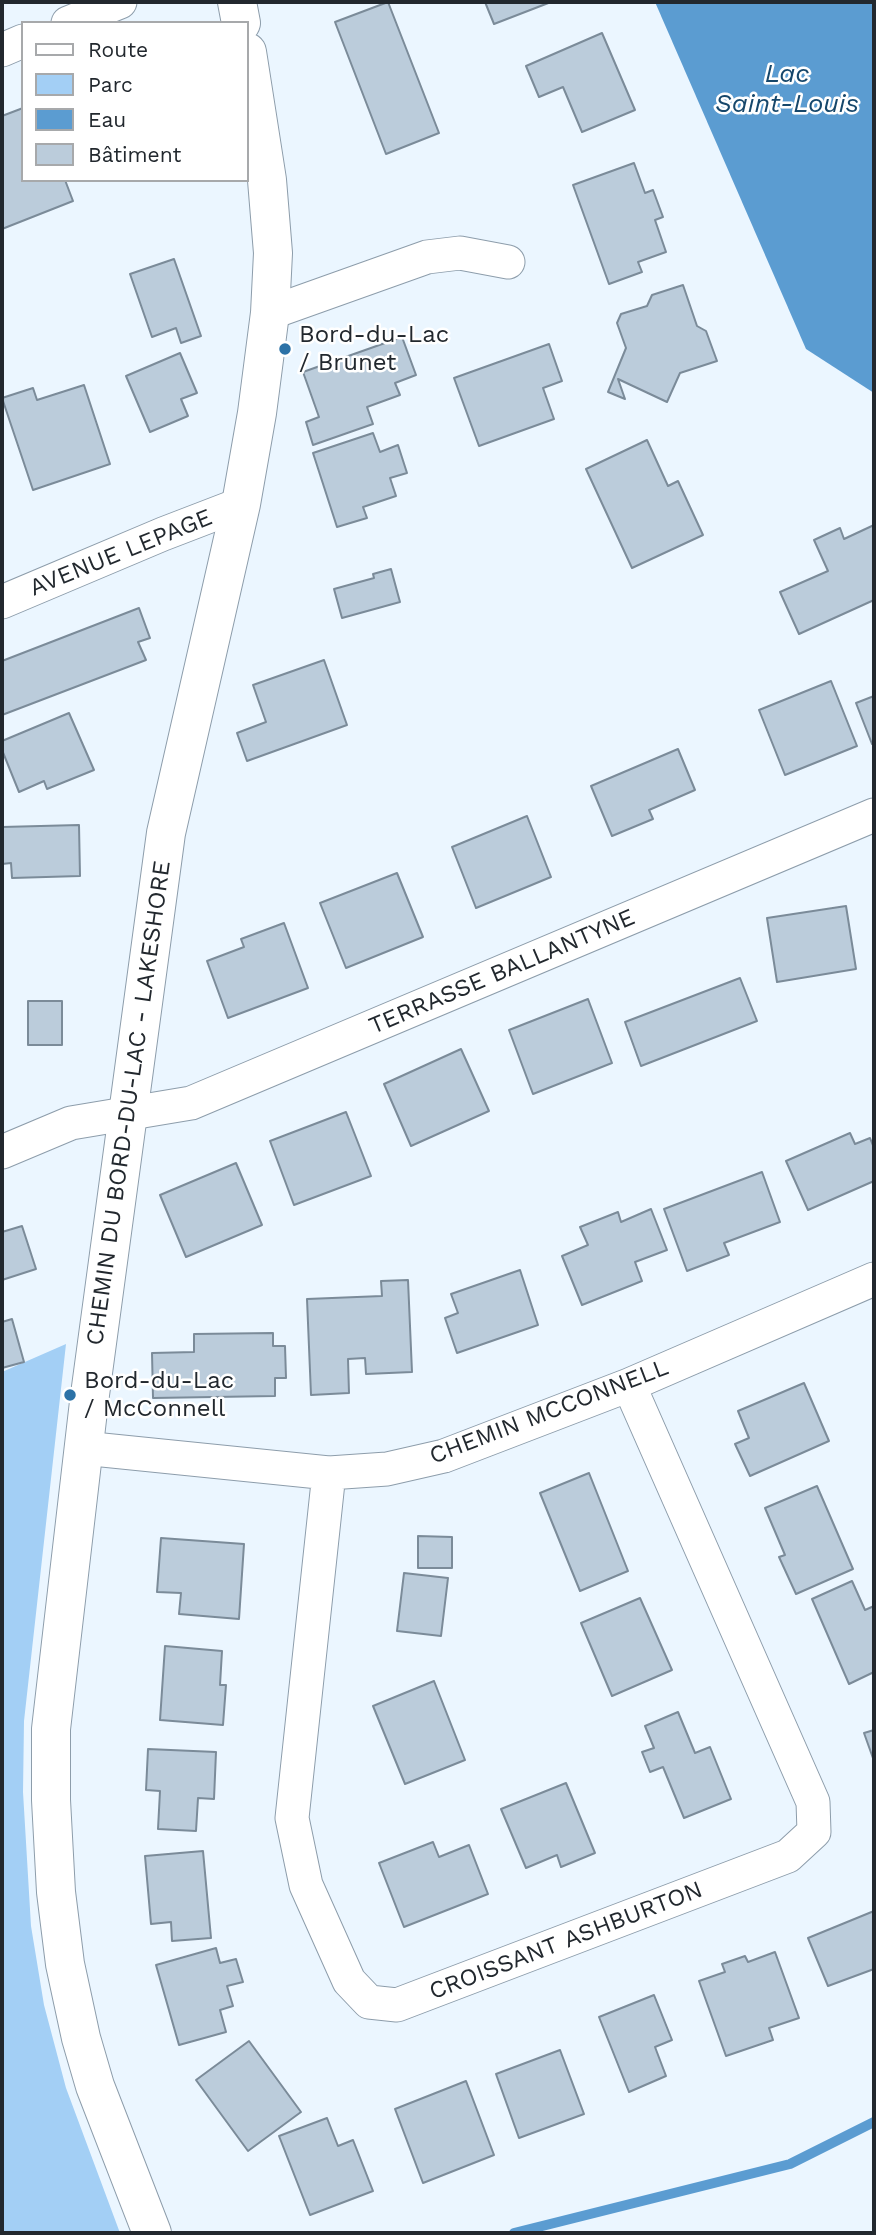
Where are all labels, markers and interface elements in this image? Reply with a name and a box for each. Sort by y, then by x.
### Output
legend [21,21,248,182]
text: Route [88,37,148,62]
water label: Lac Saint-Louis [715,58,859,119]
text: Parc [88,72,133,97]
text: Eau [88,107,126,132]
text: Bâtiment [88,142,181,167]
place label: Bord-du-Lac / Brunet [299,321,449,377]
marker: Bord-du-Lac / Brunet [277,341,293,357]
street label: AVENUE LEPAGE [25,503,217,603]
street label: CHEMIN DU BORD-DU-LAC - LAKESHORE [81,859,177,1347]
street label: TERRASSE BALLANTYNE [365,903,639,1041]
street label: CHEMIN MCCONNELL [426,1353,672,1471]
place label: Bord-du-Lac / McConnell [84,1367,234,1423]
marker: Bord-du-Lac / McConnell [62,1387,78,1403]
street label: CROISSANT ASHBURTON [425,1876,707,2006]

